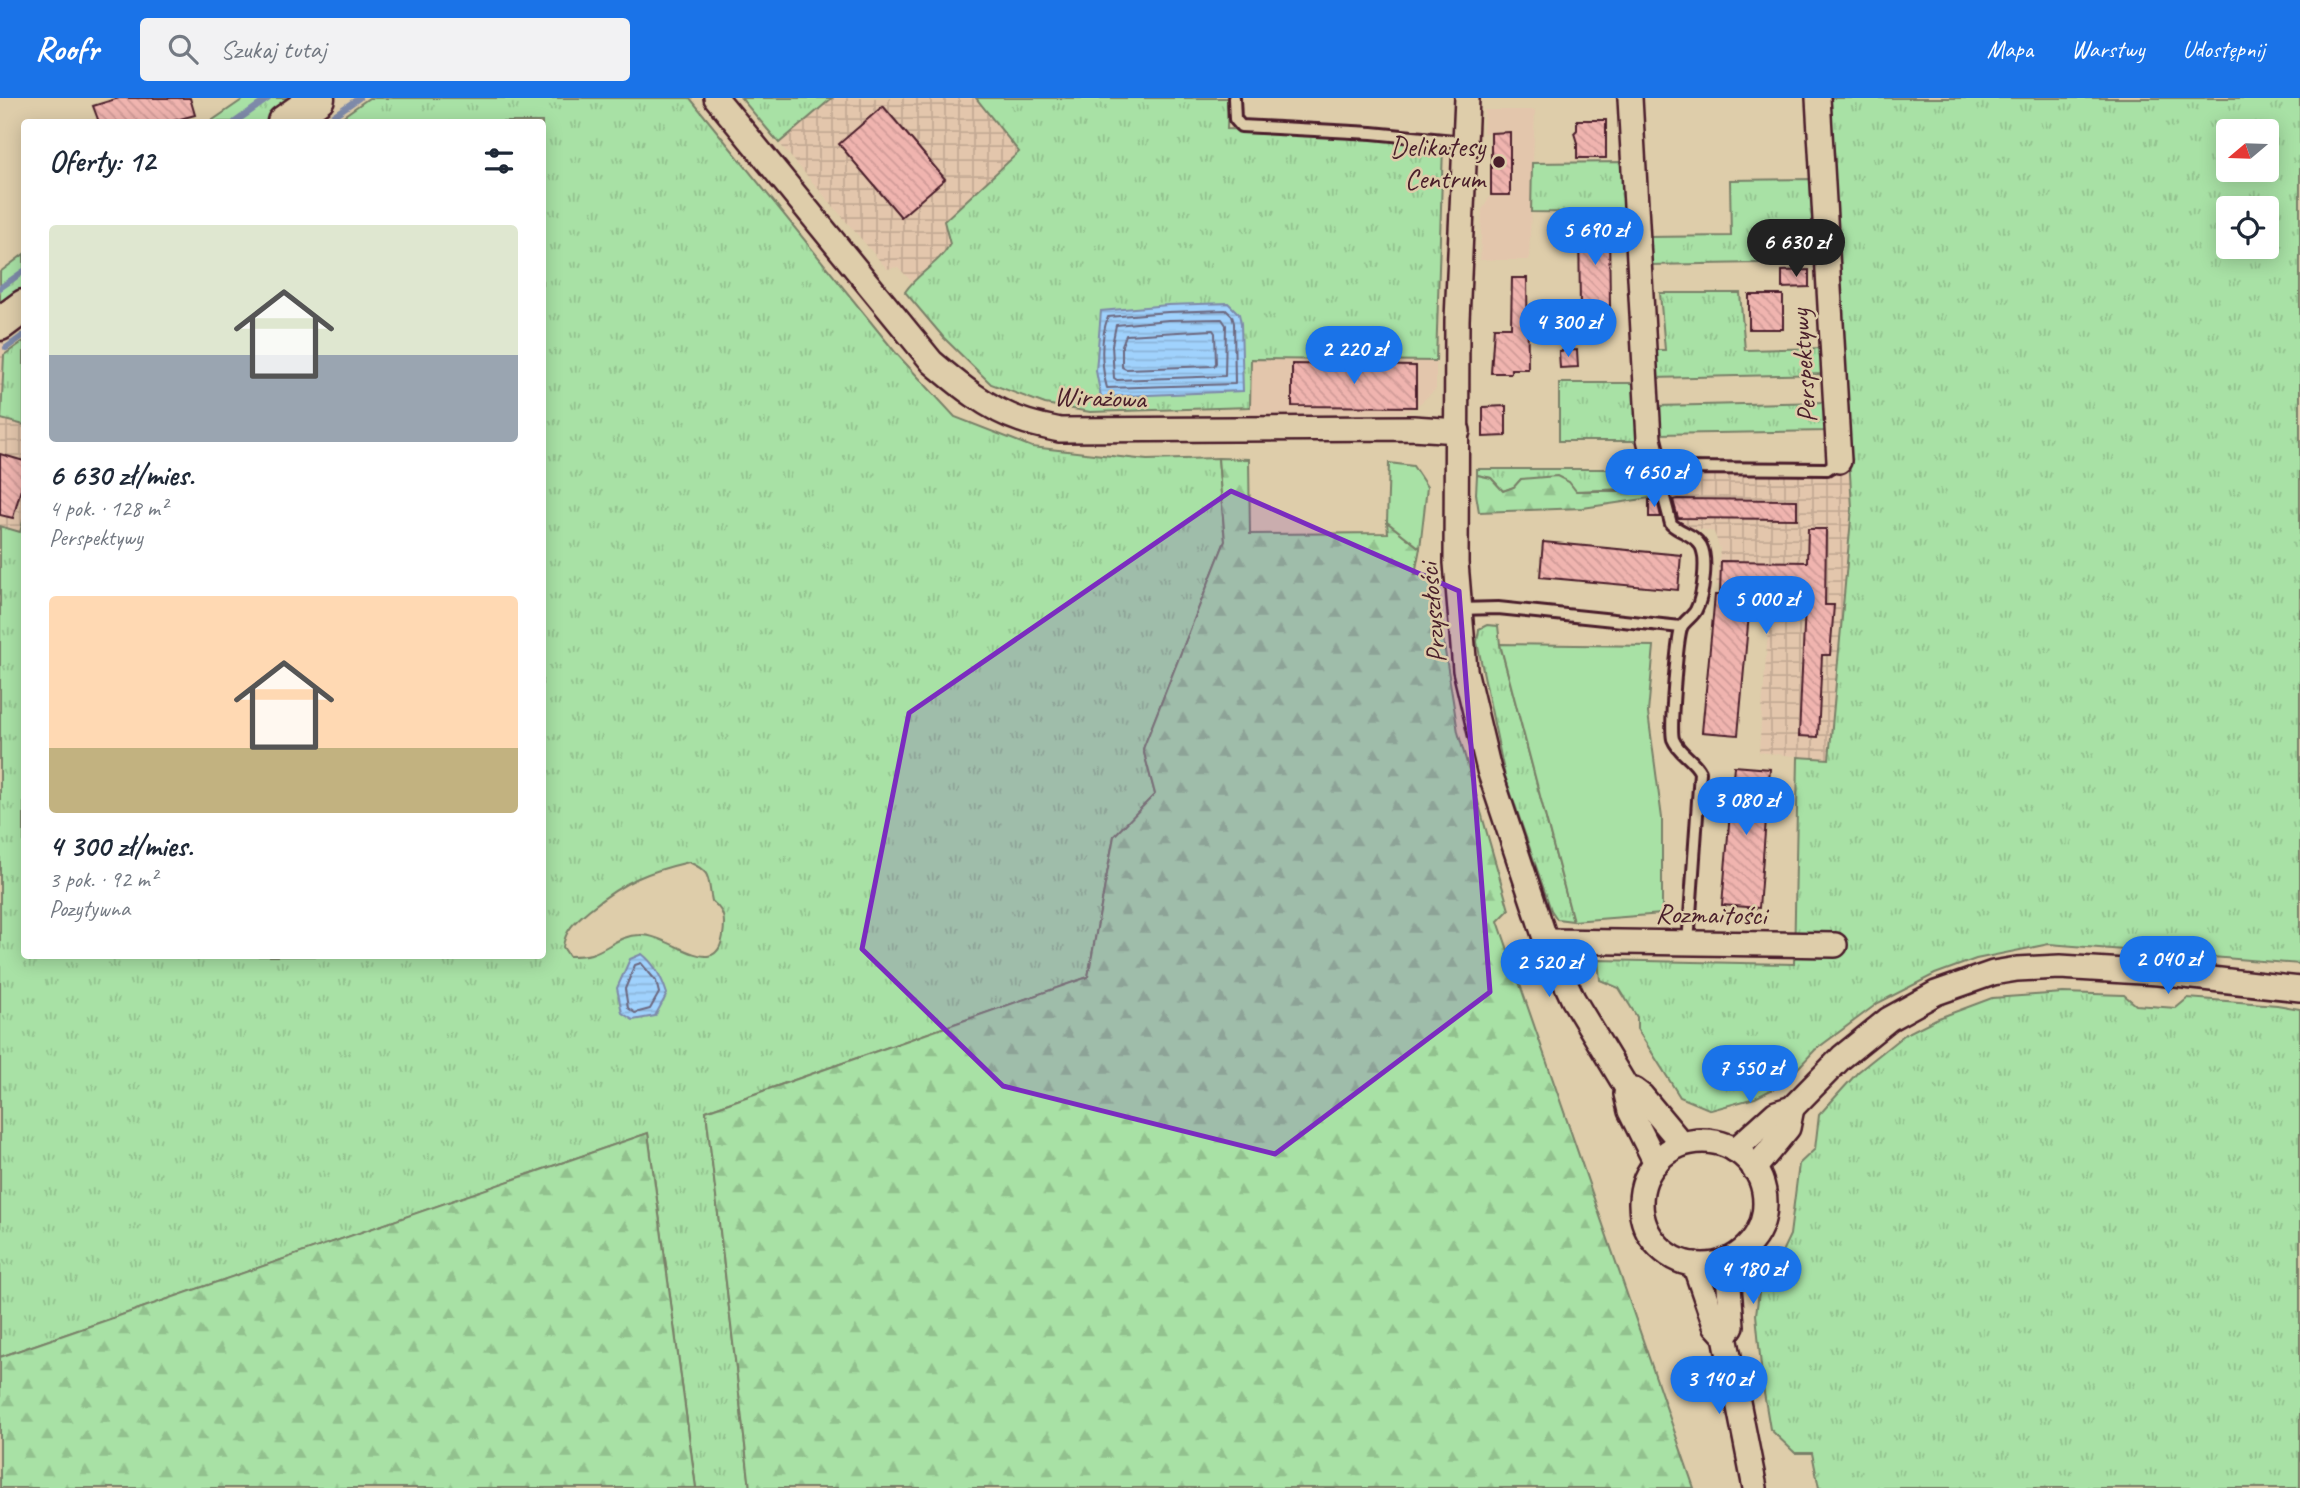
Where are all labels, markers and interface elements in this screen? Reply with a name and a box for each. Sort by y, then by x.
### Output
search box [140,18,630,81]
text: Roofr [35,28,98,70]
icon: search [164,30,202,68]
text: Szukaj tutaj [220,33,326,66]
text: Mapa [1987,34,2033,64]
text: Warstwy [2071,34,2144,64]
text: Udostępnij [2182,34,2265,64]
north arrow [2216,119,2278,182]
map controls [2216,119,2279,259]
place label: Delikatesy Centrum [1390,129,1487,196]
text: Oferty: 12 [49,142,155,180]
icon: filters [480,142,518,180]
marker: Delikatesy Centrum [1491,154,1507,170]
button: locate [2216,196,2279,259]
pin: 5 690 zł [1523,208,1667,267]
text: 5 690 zł [1563,215,1627,244]
pin: 6 630 zł [1724,220,1868,279]
text: 6 630 zł [1763,227,1829,256]
icon: home [221,271,347,397]
pin: 4 300 zł [1496,300,1640,359]
street label: Perspektywy [1781,306,1824,424]
text: 4 300 zł [1536,307,1600,336]
pin: 2 220 zł [1282,327,1426,386]
text: 2 220 zł [1322,334,1386,363]
street label: Wirażowa [1054,378,1148,416]
pin: 4 650 zł [1582,450,1726,509]
text: 6 630 zł/mies. [49,456,194,494]
text: 4 650 zł [1621,457,1687,486]
text: 4 pok. · 128 m² [49,494,167,523]
text: Perspektywy [49,523,143,552]
street label: Przyszłości [1410,558,1454,665]
pin: 5 000 zł [1694,576,1838,636]
text: 5 000 zł [1734,584,1798,613]
icon: home [221,642,347,768]
pin: 3 080 zł [1674,778,1818,837]
text: 3 080 zł [1714,785,1778,814]
text: 4 300 zł/mies. [49,827,193,865]
text: 3 pok. · 92 m² [49,865,157,894]
text: Pozytywna [49,894,130,923]
street label: Rozmaitości [1655,896,1771,933]
pin: 2 040 zł [2096,936,2240,996]
pin: 2 520 zł [1477,940,1621,999]
text: 2 040 zł [2136,944,2200,973]
text: 2 520 zł [1517,947,1581,976]
pin: 7 550 zł [1678,1046,1822,1105]
text: 7 550 zł [1718,1053,1782,1082]
pin: 4 180 zł [1681,1246,1825,1306]
text: 4 180 zł [1721,1254,1785,1283]
pin: 3 140 zł [1647,1356,1791,1416]
text: 3 140 zł [1687,1364,1751,1393]

